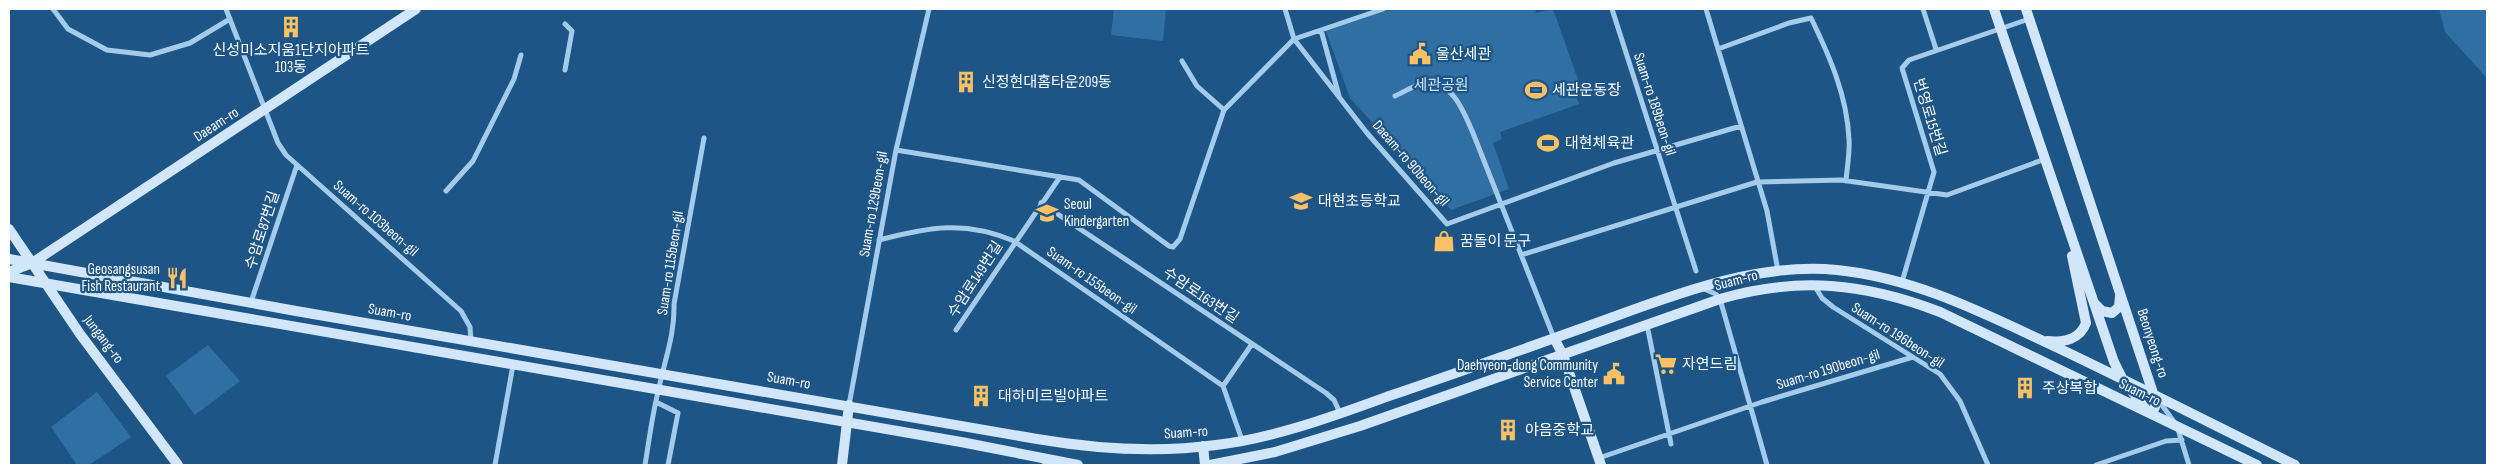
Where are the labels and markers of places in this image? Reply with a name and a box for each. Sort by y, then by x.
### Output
building icon: 신성미소지움1단지아파트 103동 [278,14,304,40]
place label: 신성미소지움1단지아파트 103동 [212,41,370,77]
public building icon: 울산세관 [1407,41,1433,67]
place label: 울산세관 [1436,45,1491,64]
building icon: 신정현대홈타운209동 [953,69,979,95]
place label: 신정현대홈타운209동 [982,73,1112,92]
sports icon: 세관운동장 [1523,77,1549,103]
place label: 세관운동장 [1552,81,1621,100]
sports icon: 대현체육관 [1535,130,1561,156]
place label: 대현체육관 [1565,134,1634,153]
school or university icon: 대현초등학교 [1288,188,1314,214]
place label: 대현초등학교 [1318,192,1401,211]
place label: Seoul Kindergarten [1064,195,1129,231]
school or university icon: Seoul Kindergarten [1034,200,1060,226]
shop icon: 꿈돌이 문구 [1431,228,1457,254]
place label: 꿈돌이 문구 [1460,232,1531,251]
place label: Geosangsusan Fish Restaurant [81,260,160,296]
restaurant icon: Geosangsusan Fish Restaurant [164,265,190,291]
supermarket icon: 자연드림 [1653,351,1679,377]
place label: 자연드림 [1682,355,1737,374]
place label: Daehyeon-dong Community Service Center [1457,356,1599,392]
public building icon: Daehyeon-dong Community Service Center [1601,361,1627,387]
building icon: 주상복합 [2012,375,2038,401]
place label: 주상복합 [2042,379,2097,398]
building icon: 대하미르빌아파트 [968,383,994,409]
place label: 대하미르빌아파트 [998,387,1109,406]
building icon: 야음중학교 [1495,417,1521,443]
place label: 야음중학교 [1525,421,1594,440]

